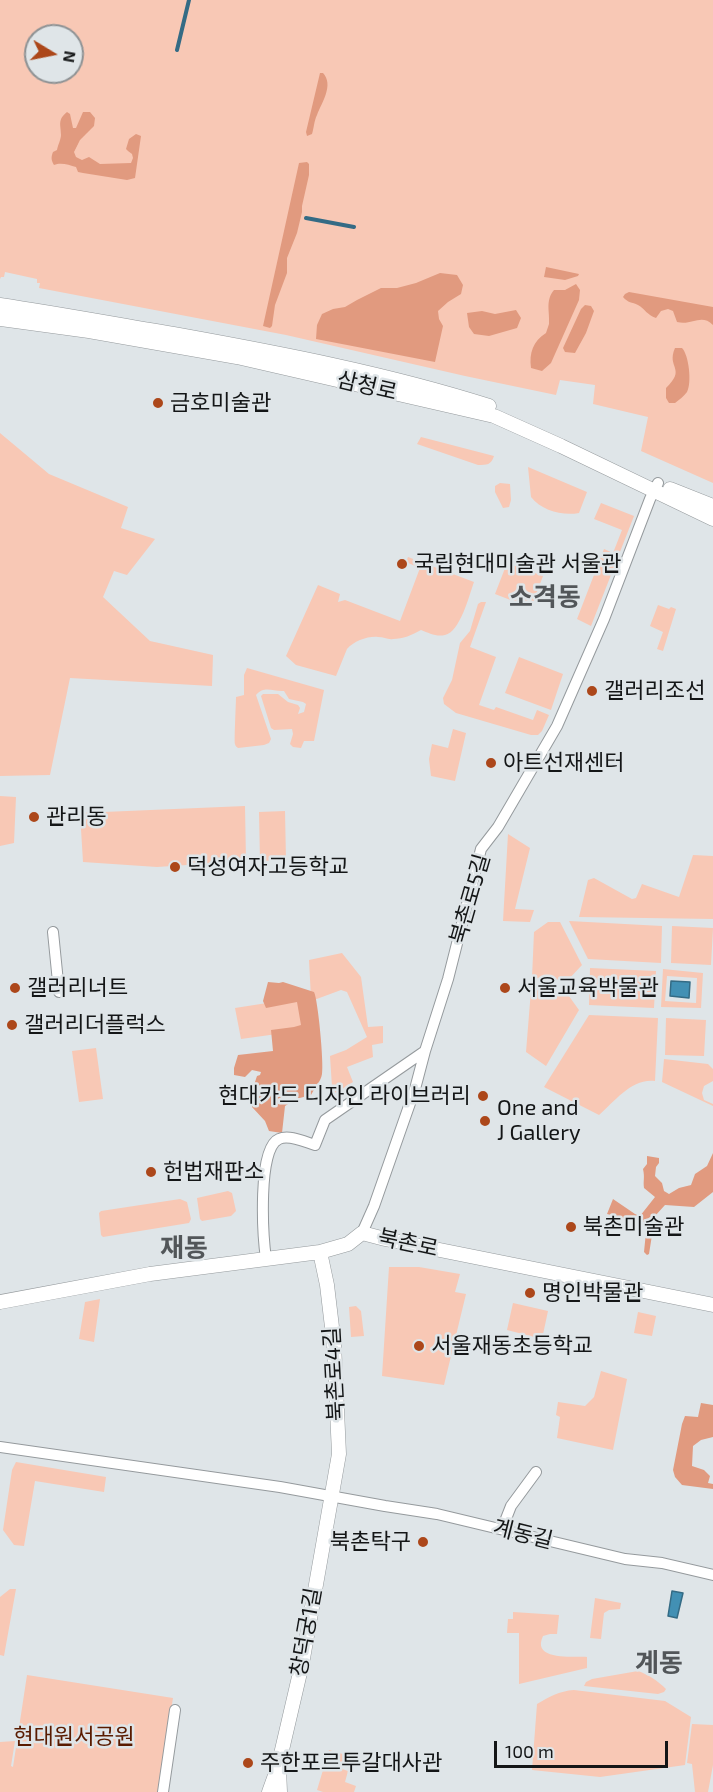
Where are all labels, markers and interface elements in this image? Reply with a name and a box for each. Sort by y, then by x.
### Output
north arrow [24,24,84,84]
text: N [60,50,81,64]
street label: 삼청로 [334,366,400,406]
place label: 금호미술관 [170,390,271,416]
marker: 금호미술관 [151,396,165,410]
place label: 국립현대미술관 서울관 [414,551,621,577]
marker: 국립현대미술관 서울관 [395,557,409,571]
district label: 소격동 [509,581,581,613]
place label: 갤러리조선 [604,678,705,704]
marker: 갤러리조선 [585,684,599,698]
place label: 아트선재센터 [503,750,624,776]
marker: 아트선재센터 [484,756,498,770]
place label: 관리동 [46,804,107,830]
marker: 관리동 [27,810,41,824]
street label: 북촌로5길 [445,851,495,947]
place label: 덕성여자고등학교 [187,854,349,880]
marker: 덕성여자고등학교 [168,860,182,874]
place label: 갤러리너트 [27,975,128,1001]
place label: 서울교육박물관 [517,975,659,1001]
marker: 갤러리너트 [8,981,22,995]
marker: 서울교육박물관 [498,981,512,995]
place label: 갤러리더플럭스 [24,1012,166,1038]
marker: 갤러리더플럭스 [5,1018,19,1032]
place label: 현대카드 디자인 라이브러리 [218,1083,471,1109]
marker: 현대카드 디자인 라이브러리 [476,1089,490,1103]
place label: One and J Gallery [497,1095,581,1146]
marker: One and J Gallery [478,1114,492,1128]
place label: 헌법재판소 [163,1159,264,1185]
marker: 헌법재판소 [144,1165,158,1179]
place label: 북촌미술관 [583,1214,684,1240]
marker: 북촌미술관 [564,1220,578,1234]
street label: 북촌로 [376,1224,440,1262]
district label: 재동 [160,1232,208,1264]
place label: 명인박물관 [542,1280,643,1306]
marker: 명인박물관 [523,1286,537,1300]
street label: 북촌로4길 [318,1326,350,1422]
place label: 서울재동초등학교 [431,1333,593,1359]
marker: 서울재동초등학교 [412,1339,426,1353]
street label: 계동길 [490,1514,556,1554]
place label: 북촌탁구 [330,1529,411,1555]
marker: 북촌탁구 [416,1535,430,1549]
street label: 창덕궁1길 [285,1586,327,1678]
district label: 계동 [635,1647,683,1679]
park label: 현대원서공원 [13,1724,135,1750]
scale bar [497,1729,671,1767]
text: 100 m [505,1740,554,1762]
place label: 주한포르투갈대사관 [260,1750,442,1776]
marker: 주한포르투갈대사관 [241,1756,255,1770]

